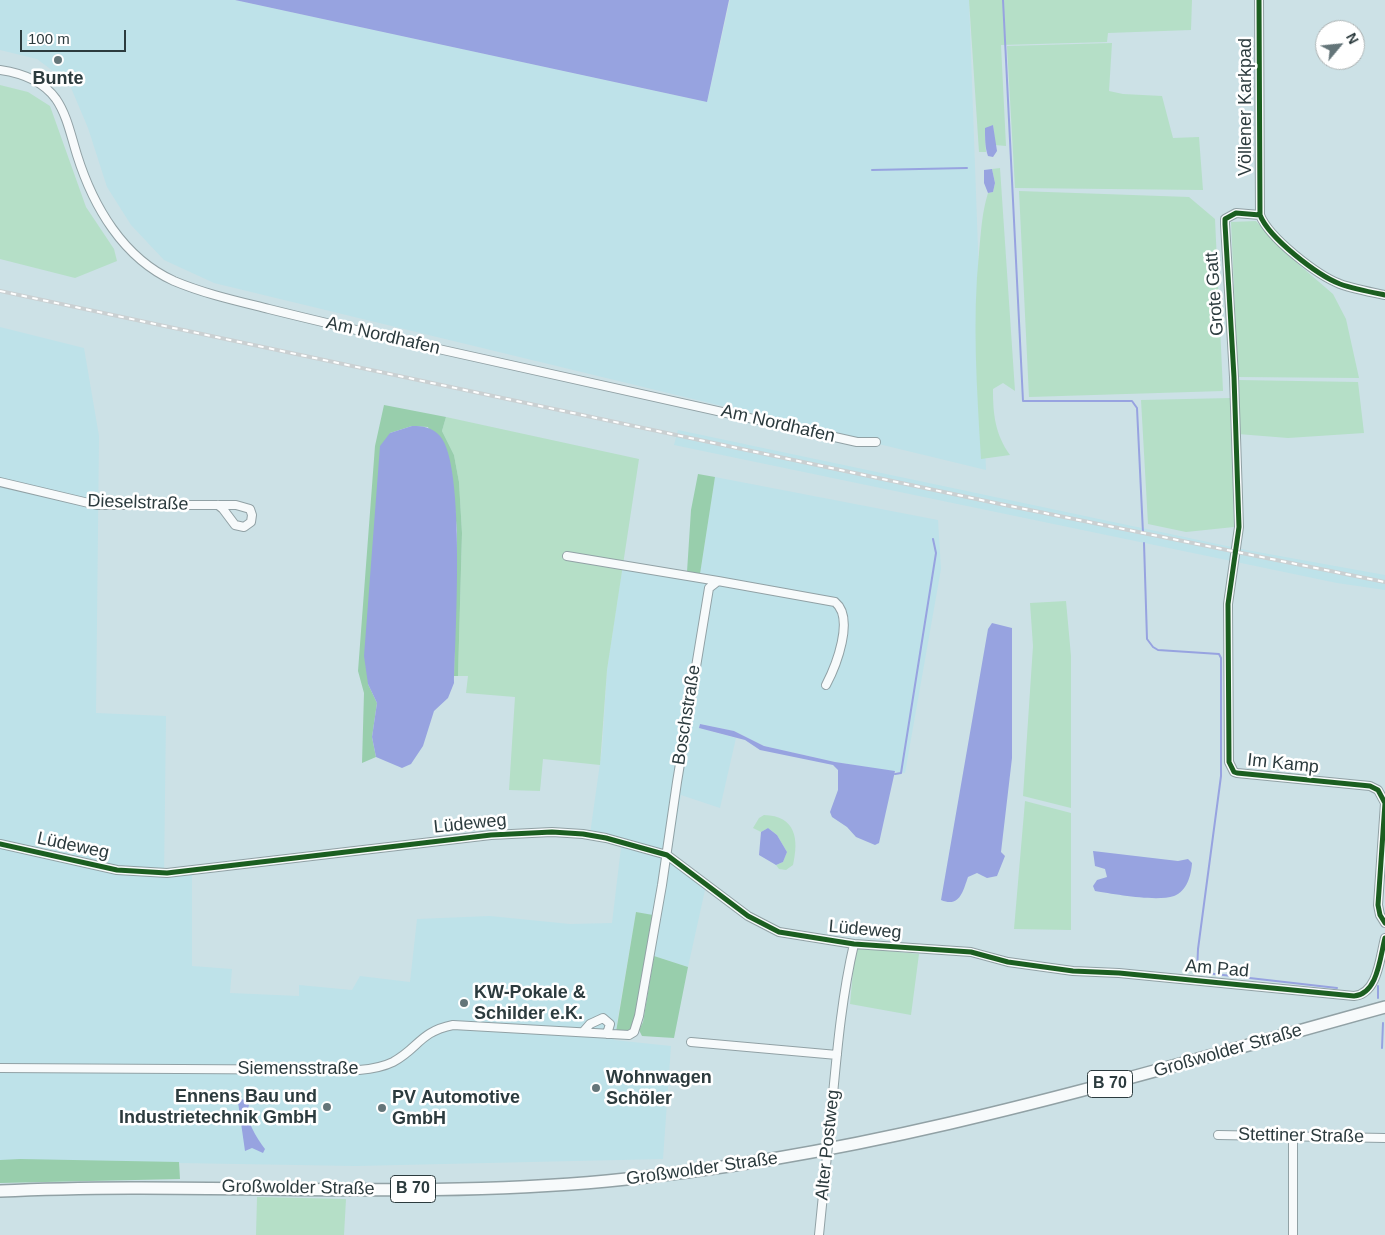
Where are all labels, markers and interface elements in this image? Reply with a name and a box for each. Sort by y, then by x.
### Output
scale bar [22,20,129,52]
north arrow [1315,20,1365,70]
text: 100 m [28,30,70,47]
text: N [1343,30,1362,47]
street label: Völlener Karkpad [1235,38,1257,176]
marker: Bunte [52,54,64,66]
place label: Bunte [33,68,83,90]
street label: Grote Gatt [1201,251,1229,337]
street label: Am Nordhafen [324,312,442,360]
street label: Am Nordhafen [719,400,837,448]
street label: Dieselstraße [87,490,189,516]
street label: Boschstraße [668,663,706,767]
street label: Im Kamp [1246,749,1320,779]
street label: Lüdeweg [433,809,507,839]
street label: Lüdeweg [35,828,111,864]
street label: Lüdeweg [828,916,902,944]
street label: Am Pad [1184,955,1250,983]
place label: KW-Pokale & Schilder e.K. [474,982,586,1024]
marker: KW-Pokale & Schilder e.K. [458,997,470,1009]
street label: Großwolder Straße [1151,1020,1305,1082]
street label: Siemensstraße [237,1058,359,1080]
place label: Wohnwagen Schöler [606,1067,712,1110]
road number: B 70 [1088,1070,1132,1098]
marker: Wohnwagen Schöler [590,1082,602,1094]
place label: Ennens Bau und Industrietechnik GmbH [119,1086,317,1128]
place label: PV Automotive GmbH [392,1087,520,1130]
street label: Alter Postweg [811,1089,845,1201]
marker: Ennens Bau und Industrietechnik GmbH [321,1101,333,1113]
marker: PV Automotive GmbH [376,1102,388,1114]
street label: Stettiner Straße [1238,1124,1364,1148]
street label: Großwolder Straße [625,1148,779,1190]
street label: Großwolder Straße [221,1176,375,1200]
road number: B 70 [390,1176,436,1202]

